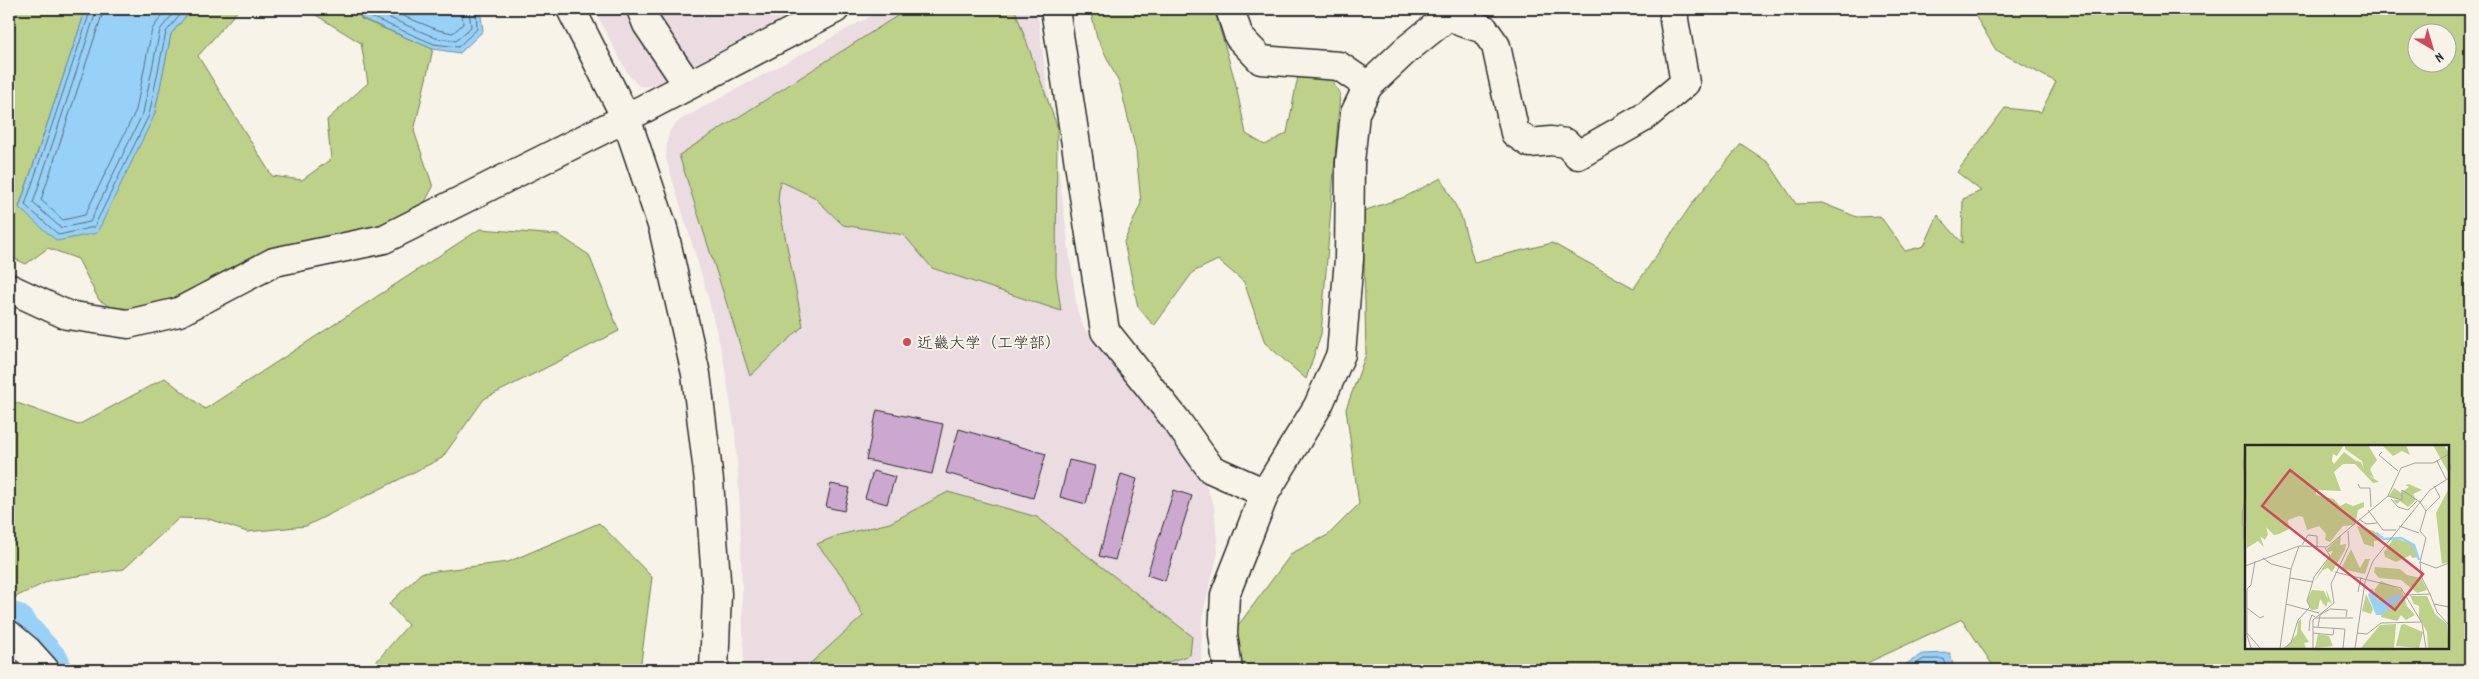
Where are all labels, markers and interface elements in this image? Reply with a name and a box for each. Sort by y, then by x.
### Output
north arrow [2406,22,2456,72]
text: N [2430,47,2448,67]
place label: 近畿大学（工学部） [917,333,1061,356]
marker: 近畿大学（工学部） [901,336,913,348]
inset map [2245,445,2449,649]

